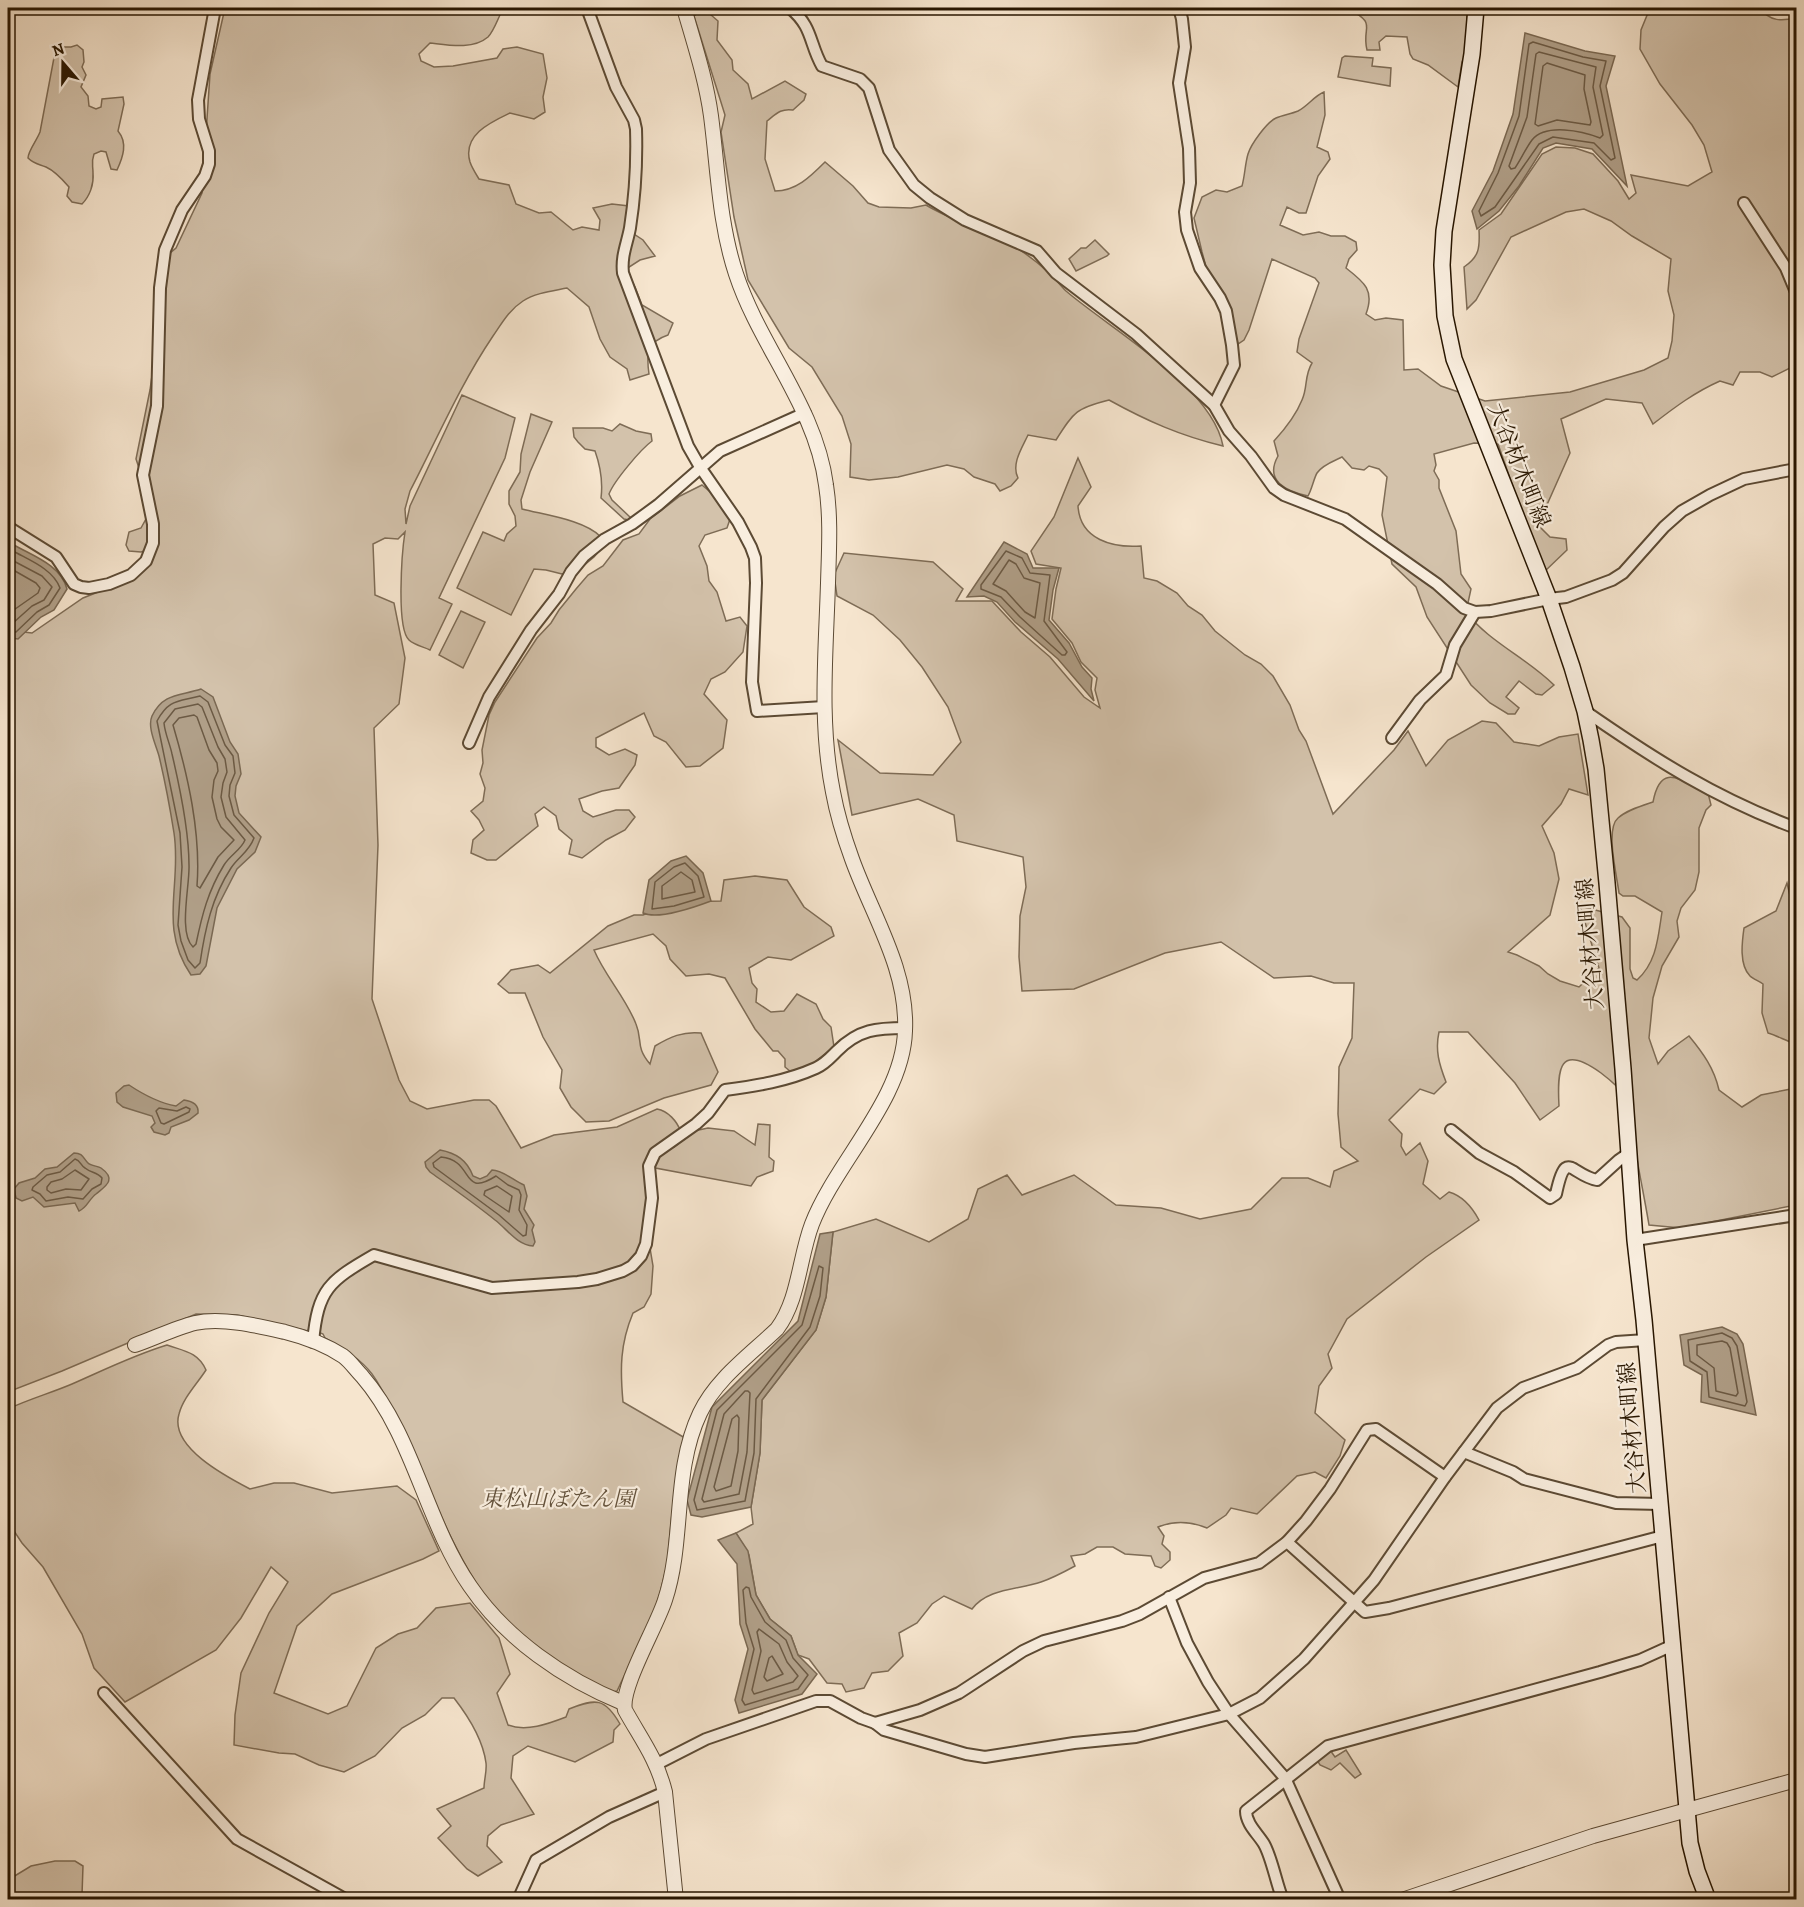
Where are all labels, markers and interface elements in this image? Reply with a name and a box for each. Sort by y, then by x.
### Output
north arrow [33,33,93,93]
text: N [49,37,68,62]
street label: 大谷材木町線 [1480,399,1558,532]
street label: 大谷材木町線 [1569,877,1611,1011]
street label: 大谷材木町線 [1611,1361,1653,1495]
park label: 東松山ぼたん園 [481,1484,638,1514]

